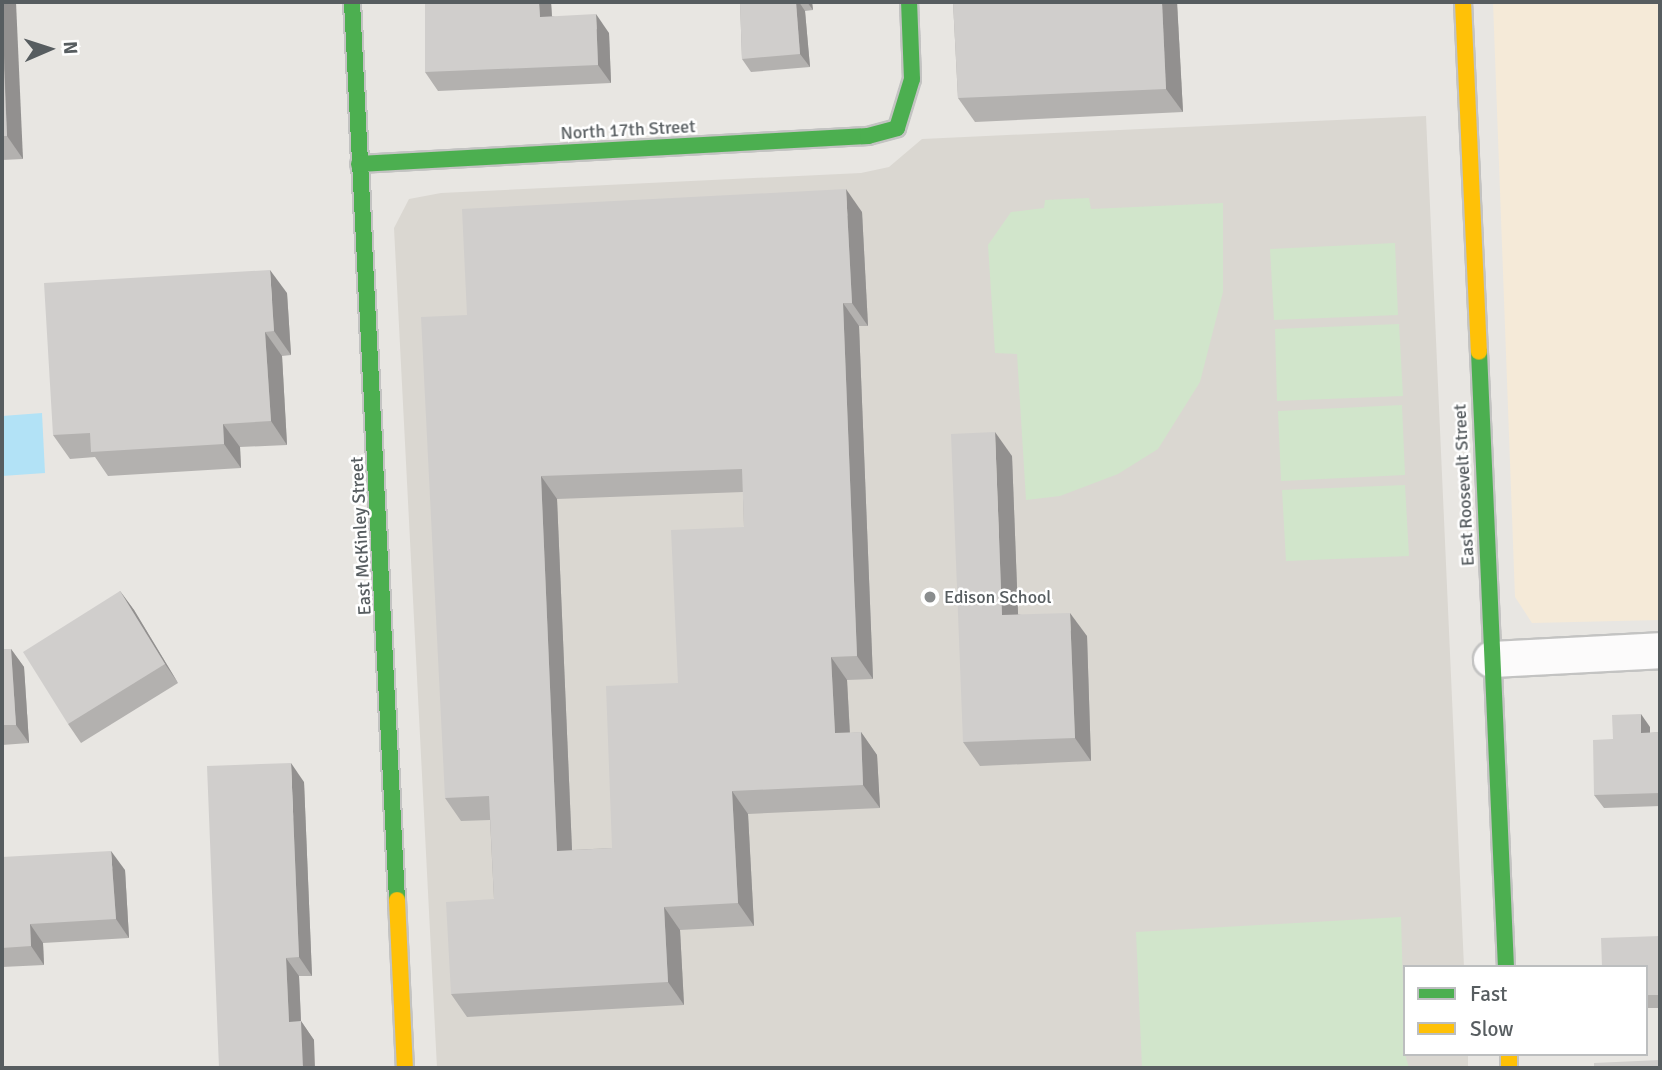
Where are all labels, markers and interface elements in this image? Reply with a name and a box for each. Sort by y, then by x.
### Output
north arrow [14,14,84,84]
text: N [58,41,82,55]
street label: North 17th Street [560,116,696,144]
street label: East Roosevelt Street [1449,403,1479,567]
street label: East McKinley Street [346,456,376,616]
place label: Edison School [944,586,1052,608]
marker: Edison School [922,589,938,605]
legend [1403,965,1648,1056]
text: Fast [1470,981,1507,1007]
text: Slow [1470,1016,1514,1042]

